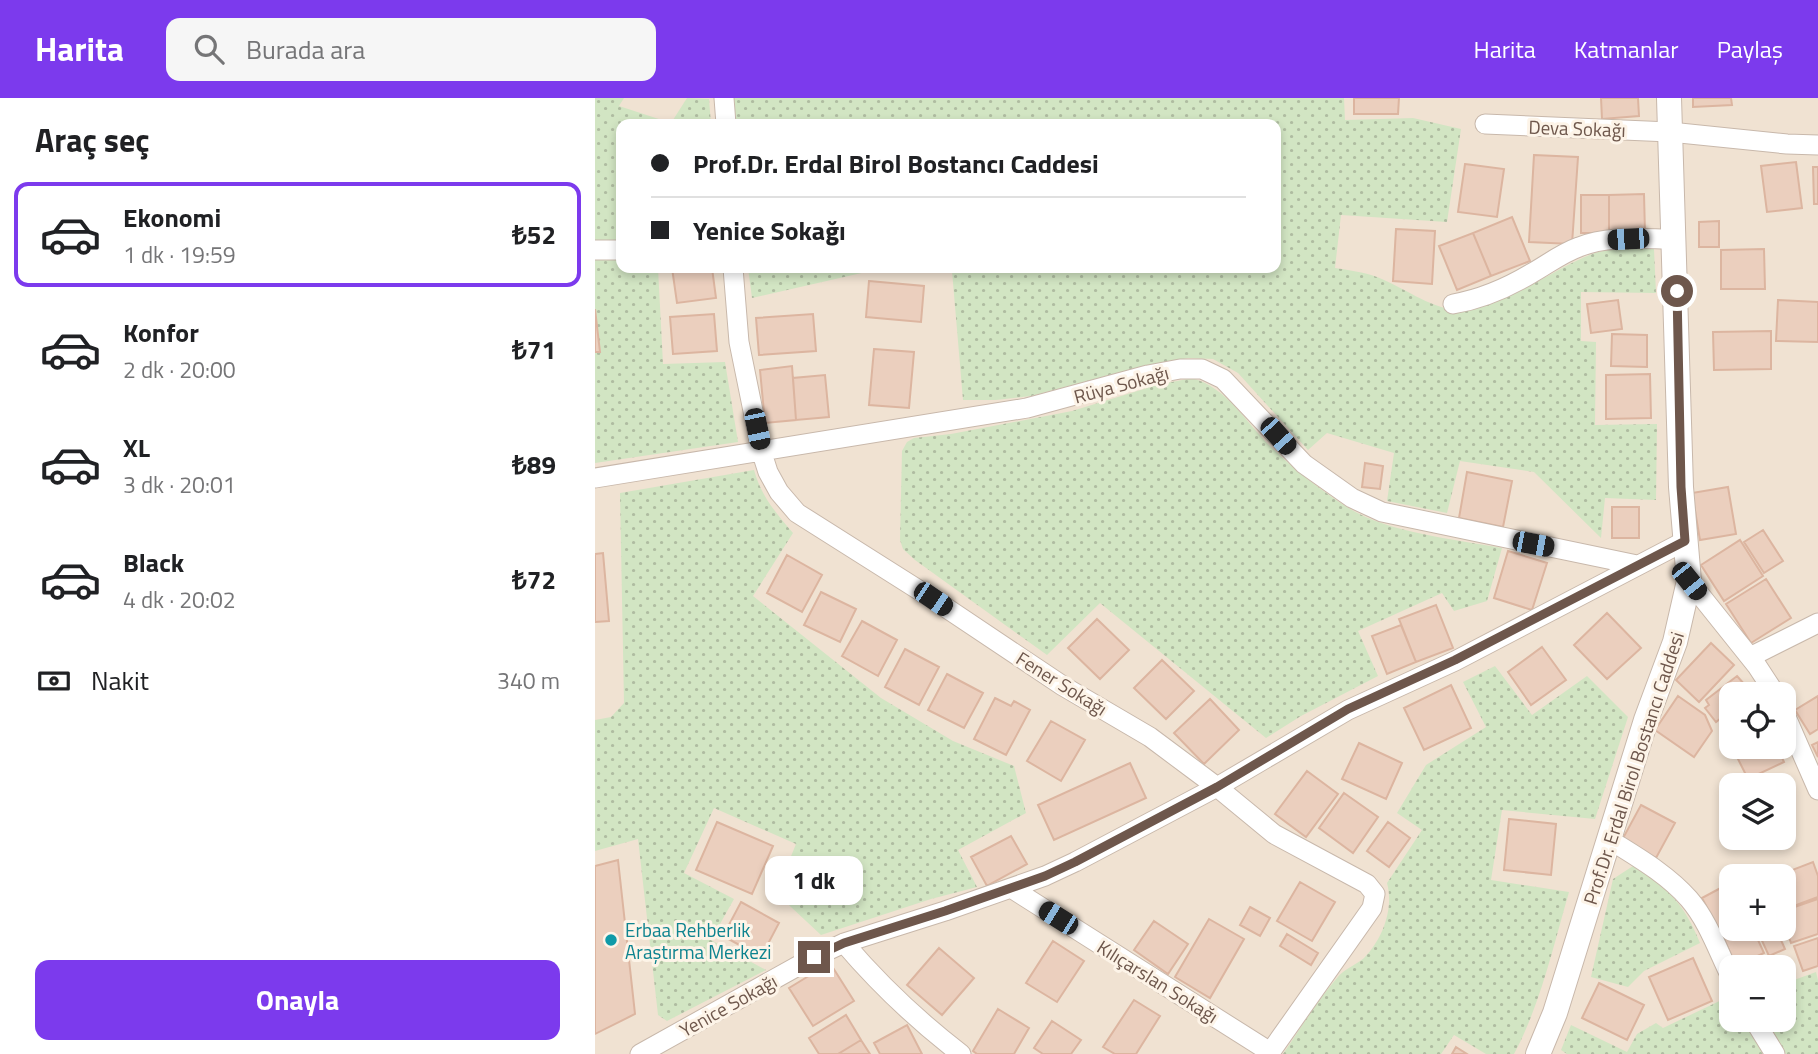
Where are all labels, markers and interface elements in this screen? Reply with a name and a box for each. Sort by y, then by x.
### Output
search box [166,18,656,81]
text: Harita [35,24,124,74]
icon: search [190,30,228,68]
text: Burada ara [246,30,365,69]
text: Harita [1473,31,1536,67]
text: Katmanlar [1574,31,1679,67]
text: Paylaş [1717,31,1783,67]
street label: Deva Sokağı [1528,112,1626,144]
text: Araç seç [35,116,150,164]
text: Prof.Dr. Erdal Birol Bostancı Caddesi [693,144,1099,183]
text: Ekonomi [123,198,221,237]
icon: car [39,203,102,266]
text: Yenice Sokağı [693,211,846,250]
text: ₺52 [512,215,556,254]
car [1607,227,1650,251]
text: 1 dk · 19:59 [123,237,236,272]
route start [1661,275,1693,307]
text: Konfor [123,313,199,352]
icon: car [39,318,102,381]
text: ₺71 [512,330,556,369]
text: 2 dk · 20:00 [123,352,236,387]
street label: Rüya Sokağı [1070,357,1172,411]
car [743,406,772,452]
car [1257,413,1300,459]
text: XL [123,428,150,467]
icon: car [39,433,102,496]
text: ₺89 [512,445,556,484]
text: 3 dk · 20:01 [123,467,236,502]
car [1511,530,1556,558]
text: Black [123,543,184,582]
icon: car [39,548,102,611]
car [1668,558,1711,604]
text: ₺72 [512,560,556,599]
car [910,579,957,619]
text: 4 dk · 20:02 [123,582,236,617]
street label: Prof.Dr. Erdal Birol Bostancı Caddesi [1575,628,1691,908]
street label: Fener Sokağı [1011,644,1113,722]
text: Nakit [91,661,149,700]
icon: cash [35,662,73,700]
text: 340 m [497,663,560,698]
map controls [1719,682,1796,1032]
button: locate [1719,682,1796,759]
button: layers [1719,773,1796,850]
callout: 1 dk [765,856,863,904]
text: 1 dk [793,863,835,898]
button: + [1719,864,1796,941]
car [1035,898,1082,938]
place label: Erbaa Rehberlik Araştırma Merkezi [625,915,772,966]
marker: Erbaa Rehberlik Araştırma Merkezi [603,932,619,948]
street label: Kılıçarslan Sokağı [1092,932,1224,1030]
route end [798,941,830,973]
button: − [1719,955,1796,1032]
button: Onayla [35,960,560,1040]
street label: Yenice Sokağı [674,966,782,1044]

